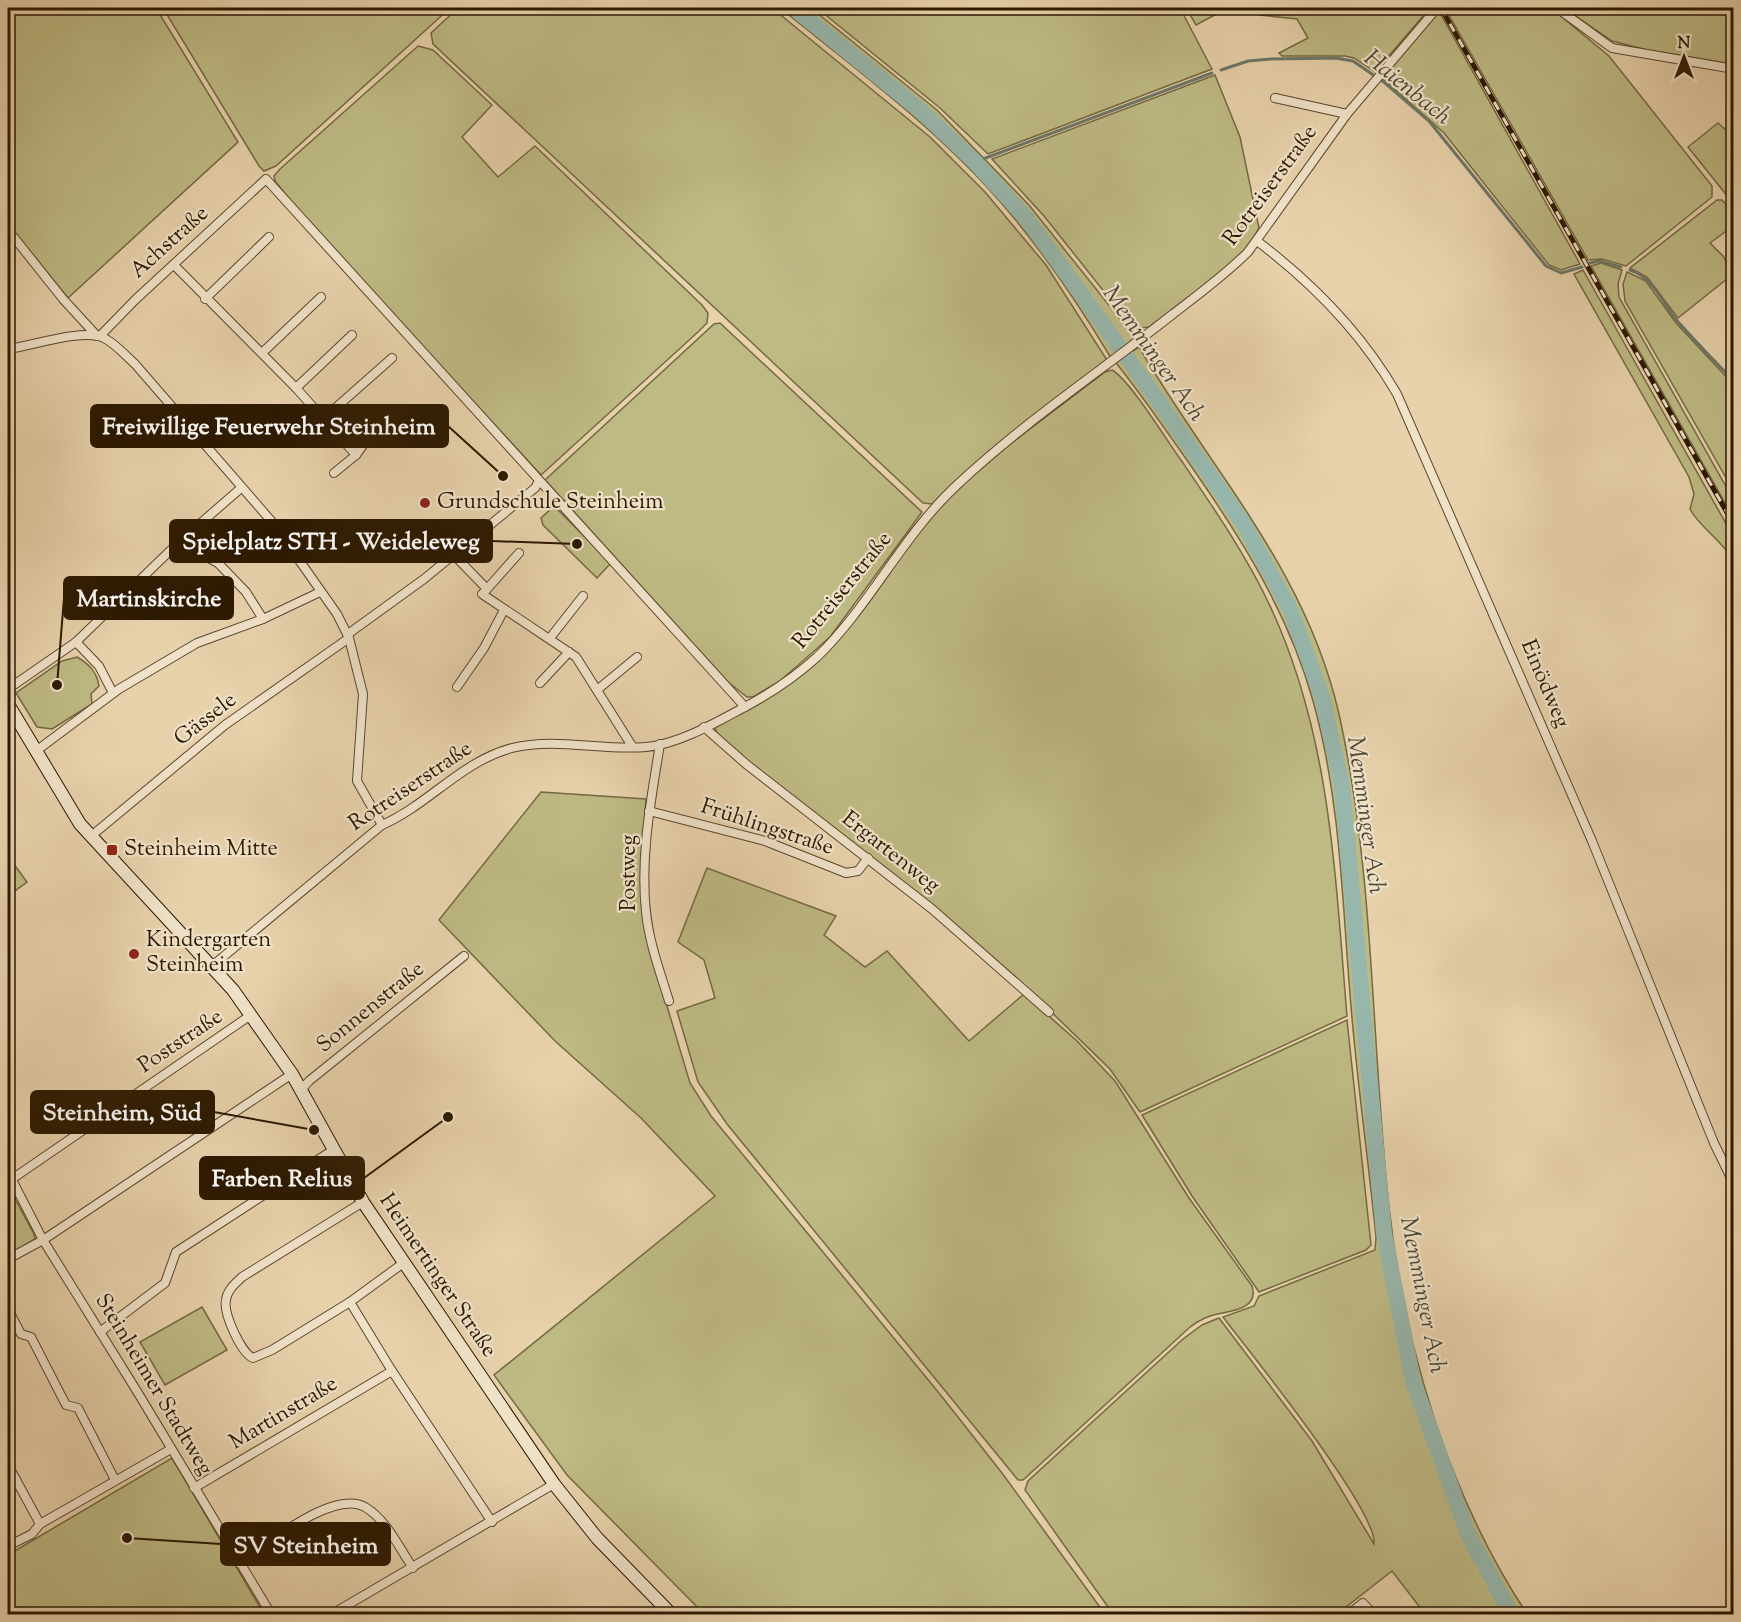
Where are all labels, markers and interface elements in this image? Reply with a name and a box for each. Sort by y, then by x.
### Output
north arrow [1654,27,1714,87]
text: N [1678,33,1691,56]
water label: Haienbach [1356,42,1458,134]
street label: Rotreiserstraße [1216,119,1326,253]
street label: Achstraße [124,199,216,287]
water label: Memminger Ach [1093,279,1213,429]
callout: Freiwillige Feuerwehr Steinheim [91,405,448,447]
text: Freiwillige Feuerwehr Steinheim [102,411,436,445]
place label: Grundschule Steinheim [437,487,663,519]
marker: Grundschule Steinheim [418,496,432,510]
callout: Spielplatz STH - Weideleweg [170,520,492,562]
street label: Rotreiserstraße [786,525,900,657]
text: Spielplatz STH - Weideleweg [182,526,480,560]
callout: Martinskirche [64,577,233,619]
text: Martinskirche [77,583,221,617]
street label: Einödweg [1511,635,1577,733]
street label: Gässele [168,685,244,755]
street label: Rotreiserstraße [343,734,479,840]
water label: Memminger Ach [1337,734,1393,896]
street label: Frühlingstraße [696,791,838,865]
street label: Ergartenweg [834,804,946,902]
place label: Steinheim Mitte [124,834,278,866]
street label: Postweg [614,835,646,911]
marker: Steinheim Mitte [105,843,119,857]
place label: Kindergarten Steinheim [146,925,271,982]
marker: Kindergarten Steinheim [127,947,141,961]
street label: Sonnenstraße [310,954,432,1062]
street label: Poststraße [132,1002,230,1082]
callout: Steinheim, Süd [31,1091,214,1133]
text: Steinheim, Süd [42,1097,202,1131]
callout: Farben Relius [200,1157,364,1199]
text: Farben Relius [212,1163,352,1197]
street label: Heimertinger Straße [370,1188,504,1364]
water label: Memminger Ach [1390,1214,1454,1377]
street label: Steinheimer Stadtweg [86,1288,220,1482]
street label: Martinstraße [224,1369,344,1459]
callout: SV Steinheim [221,1523,390,1565]
text: SV Steinheim [234,1530,379,1564]

